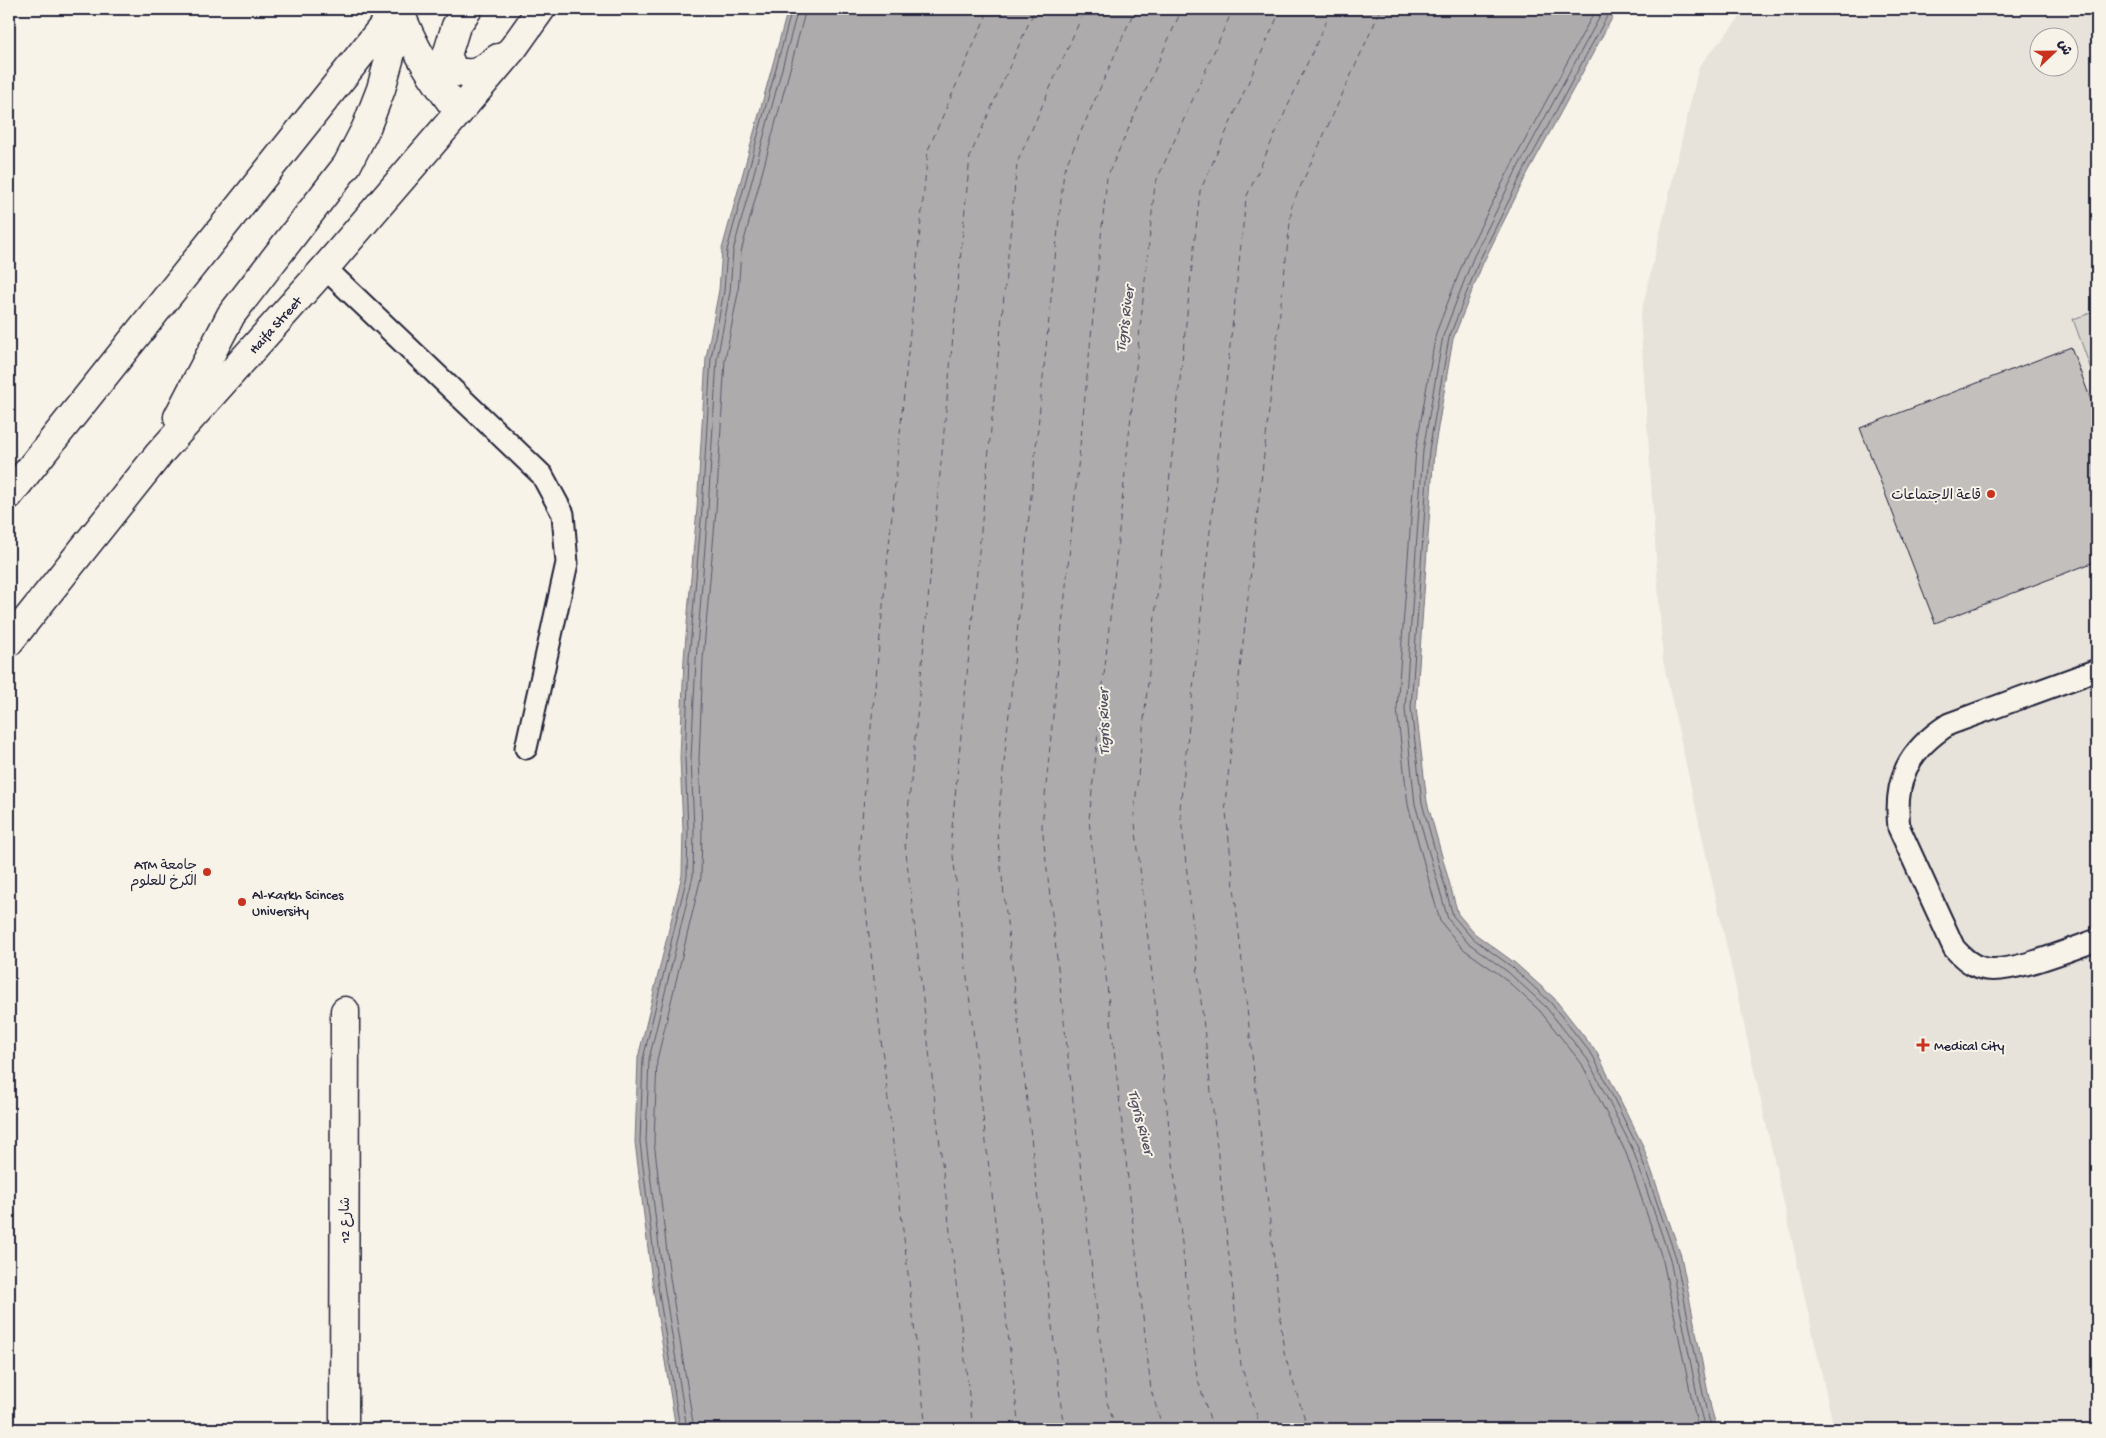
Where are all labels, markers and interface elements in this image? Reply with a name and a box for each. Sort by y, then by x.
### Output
north arrow [2028,28,2078,78]
text: ش [2053,38,2075,58]
water label: Tigris River [1112,283,1140,353]
street label: Haifa Street [246,293,307,359]
place label: قاعة الاجتماعات [1891,488,1981,505]
marker: قاعة الاجتماعات [1985,488,1997,500]
water label: Tigris River [1095,686,1115,755]
place label: ATM جامعة الكرخ للعلوم [130,858,197,892]
marker: ATM جامعة الكرخ للعلوم [201,866,213,878]
place label: Al-Karkh Scinces University [252,888,344,921]
marker: Al-Karkh Scinces University [236,896,248,908]
marker: Medical City [1916,1038,1930,1052]
place label: Medical City [1934,1039,2004,1056]
water label: Tigris River [1123,1088,1158,1159]
street label: شارع 12 [338,1197,355,1244]

